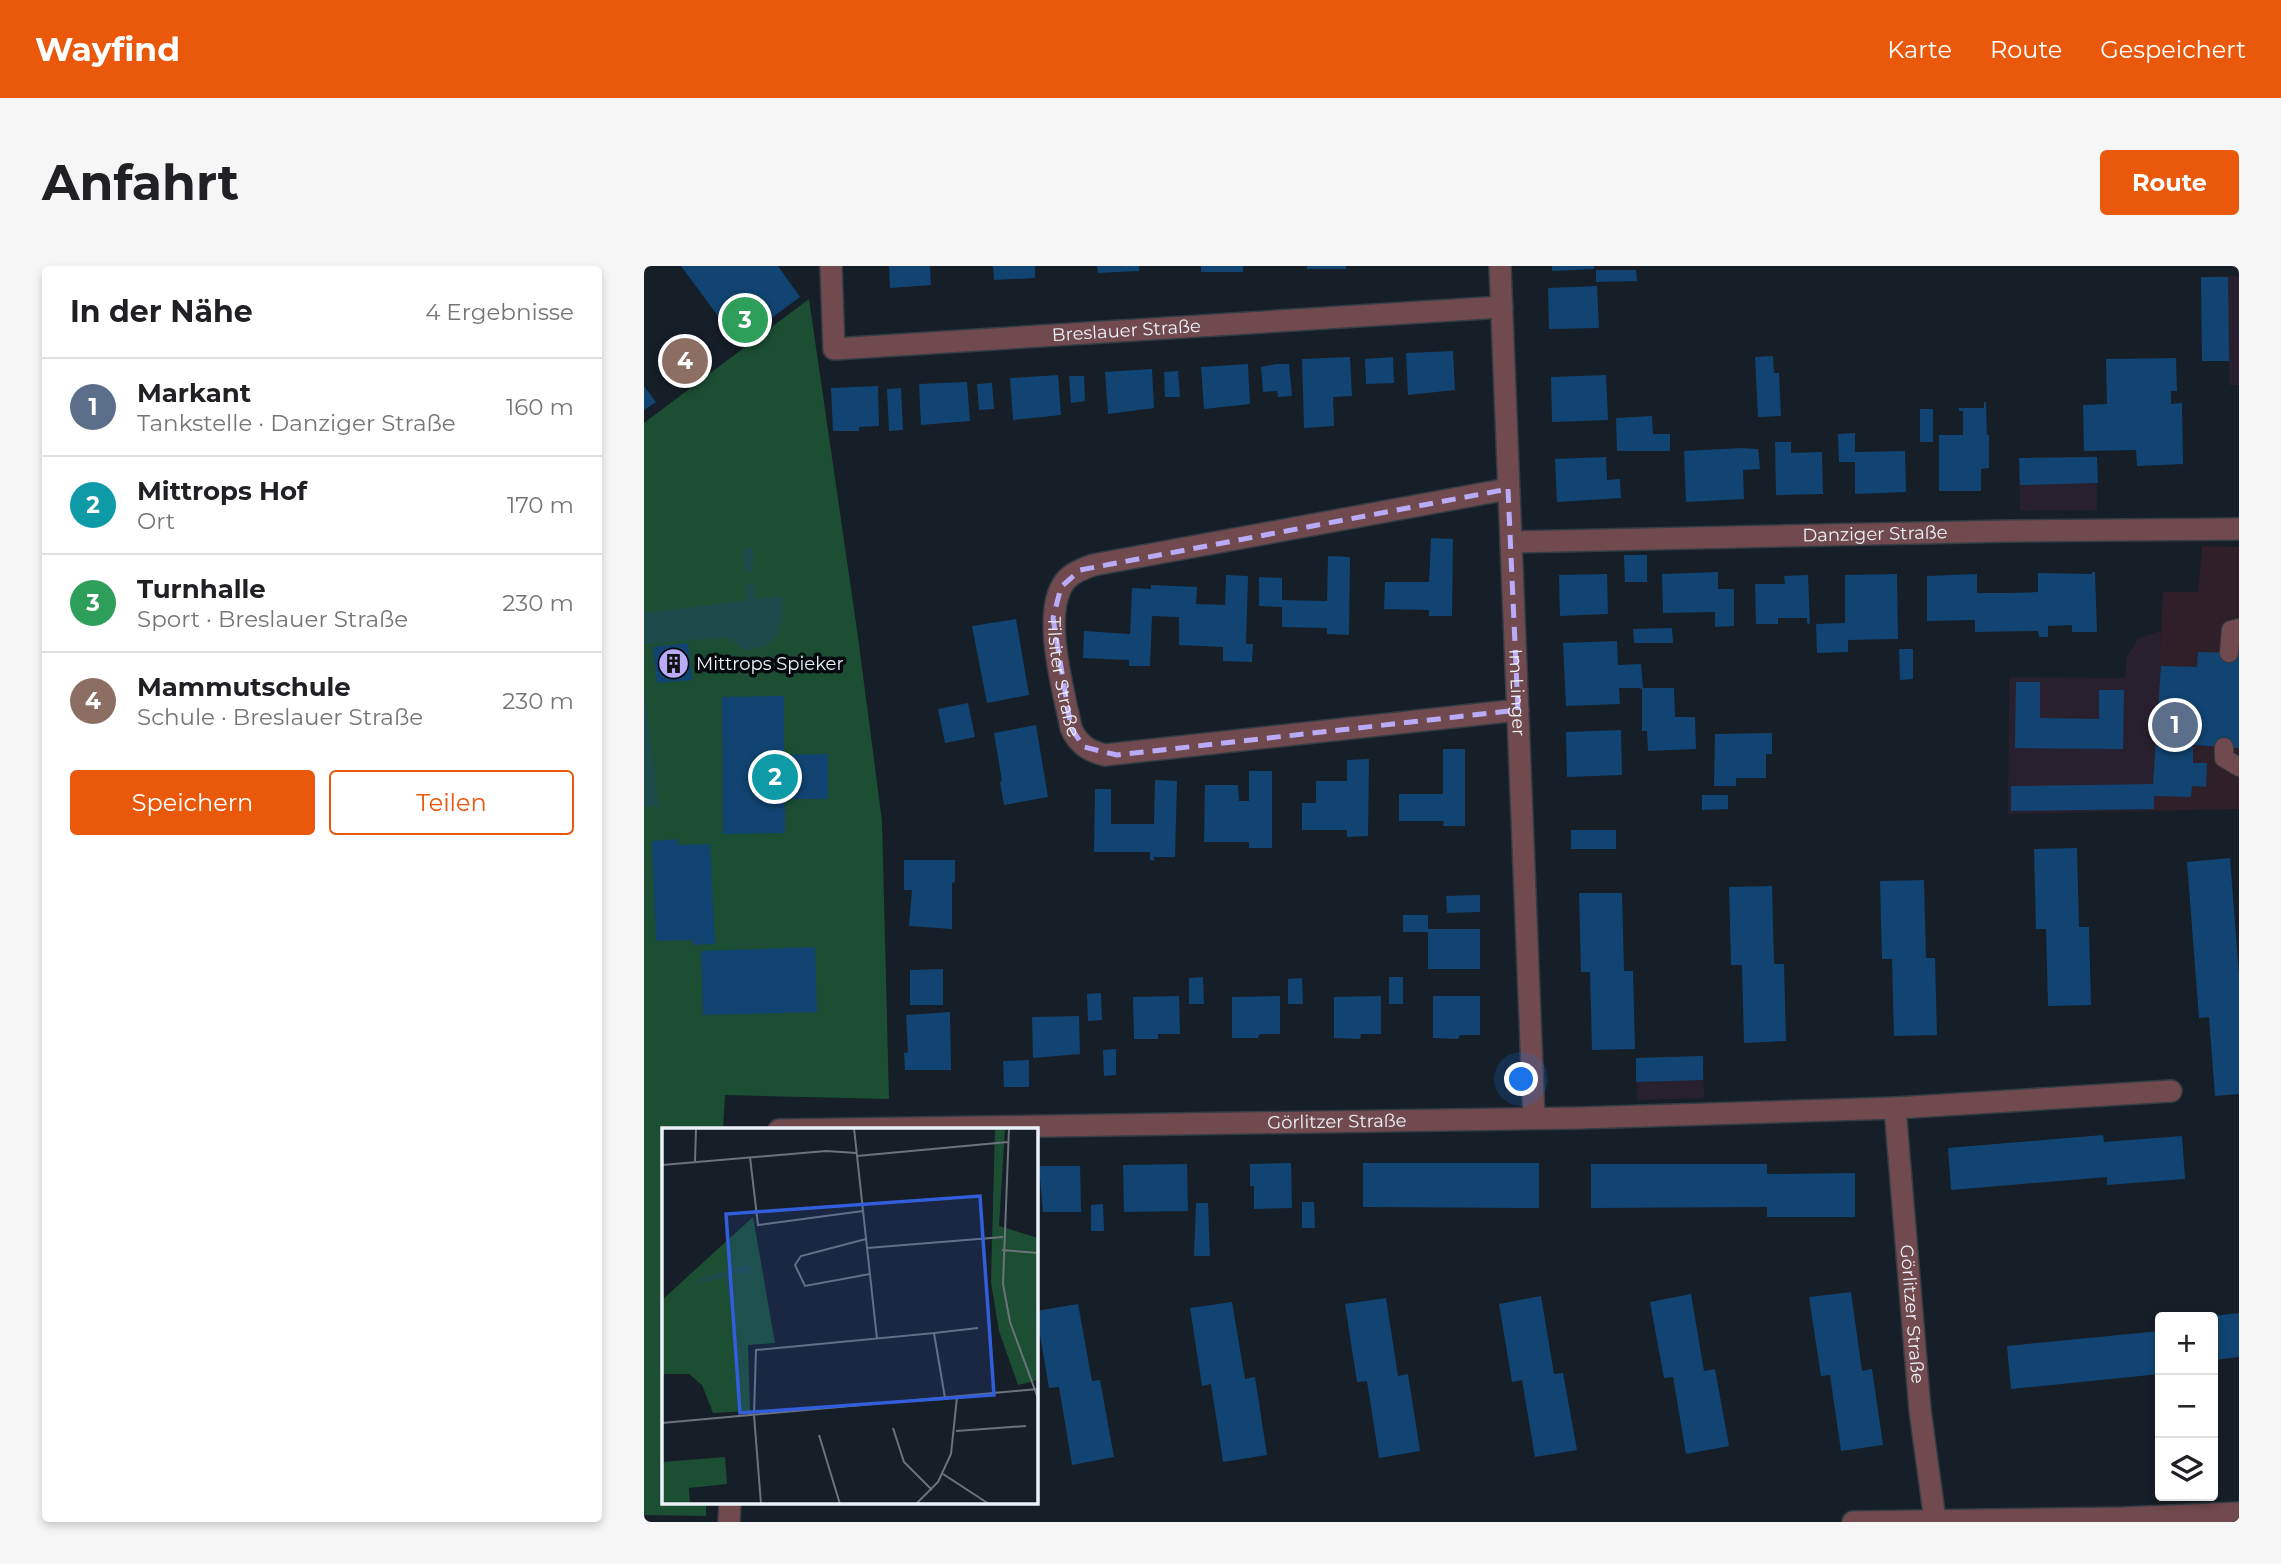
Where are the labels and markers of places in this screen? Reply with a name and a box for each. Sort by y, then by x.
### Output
pin: 3 [722,294,768,346]
pin: 4 [662,335,708,387]
building icon: Mittrops Spieker [656,647,690,681]
place label: Mittrops Spieker [696,653,844,675]
pin: 1 [2152,699,2198,751]
pin: 2 [752,751,798,803]

